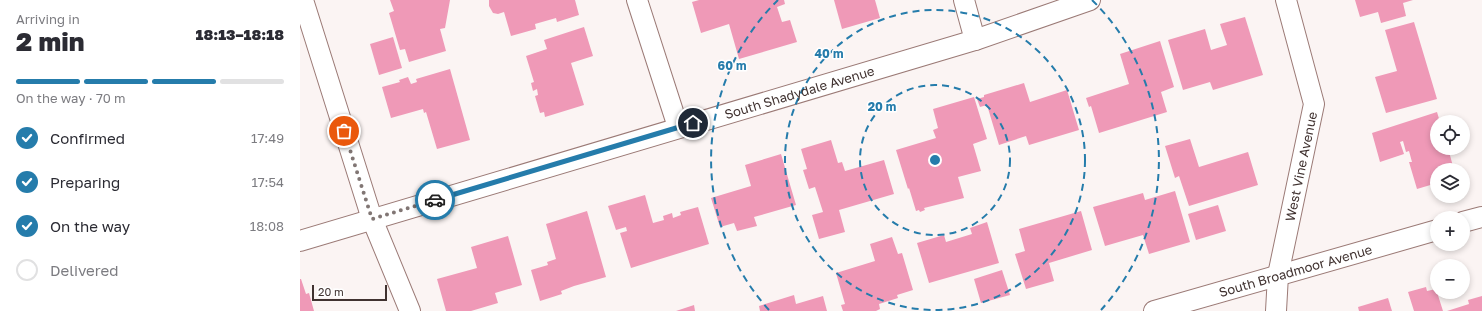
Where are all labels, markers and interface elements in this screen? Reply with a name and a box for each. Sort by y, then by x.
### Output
text: Arriving in [16,11,80,27]
text: 18:13–18:18 [195,25,284,43]
text: 2 min [16,26,84,57]
text: 40 m [815,46,843,61]
text: 60 m [718,58,746,73]
street label: South Shadydale Avenue [723,62,876,122]
text: On the way · 70 m [16,90,126,106]
text: 20 m [868,99,896,114]
pin [676,106,710,140]
street label: West Vine Avenue [1282,110,1320,223]
icon: home [682,112,704,134]
pin [327,114,361,148]
map controls [1430,115,1470,299]
button: locate [1430,115,1470,155]
icon: bag [333,120,355,142]
icon: check [16,127,38,149]
text: Confirmed [50,129,125,147]
text: 17:49 [251,130,284,146]
centre of rings [928,153,942,167]
button: layers [1430,163,1470,203]
icon: check [16,171,38,193]
text: Preparing [50,173,120,191]
text: 17:54 [251,174,284,190]
courier [415,180,455,220]
icon: car [424,189,446,211]
button: + [1430,211,1470,251]
icon: check [16,215,38,237]
text: On the way [50,217,130,235]
text: 18:08 [250,218,284,234]
street label: South Broadmoor Avenue [1217,241,1374,300]
button: − [1430,259,1470,299]
text: Delivered [50,261,118,279]
scale bar [312,283,387,302]
text: 20 m [318,285,344,298]

